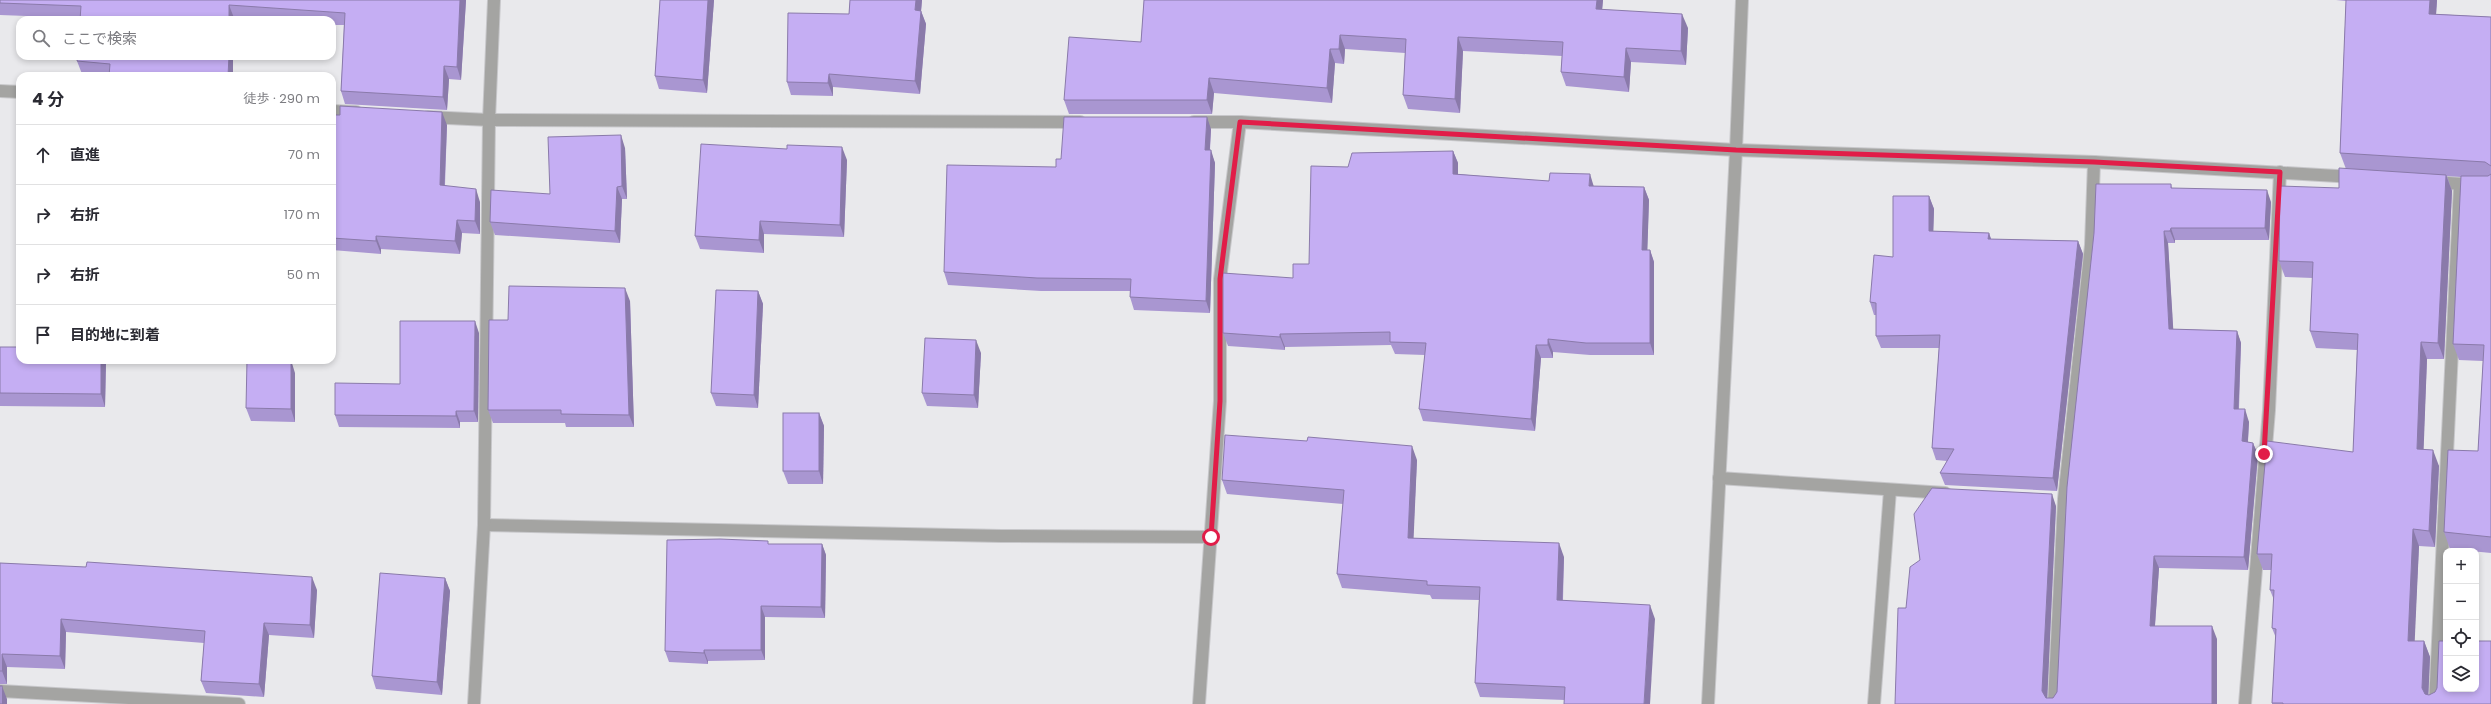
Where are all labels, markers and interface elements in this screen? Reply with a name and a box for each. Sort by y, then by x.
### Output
search box [16,16,336,60]
icon: search [30,27,52,49]
text: ここで検索 [62,28,137,49]
text: 4 分 [32,87,64,111]
text: 徒歩 · 290 m [244,89,320,108]
icon: ahead [32,144,54,166]
text: 直進 [70,144,100,165]
text: 70 m [288,145,320,164]
icon: right [32,204,54,226]
text: 右折 [70,204,100,225]
text: 170 m [284,205,320,224]
icon: right [32,264,54,286]
text: 右折 [70,264,100,285]
text: 50 m [287,265,320,284]
icon: arrive [32,324,54,346]
text: 目的地に到着 [70,324,160,345]
route end [2255,445,2273,463]
route start [1202,528,1220,546]
map controls [2443,548,2479,692]
button: + [2443,548,2479,584]
button: − [2443,584,2479,620]
button: locate [2443,620,2479,656]
button: layers [2443,656,2479,692]

